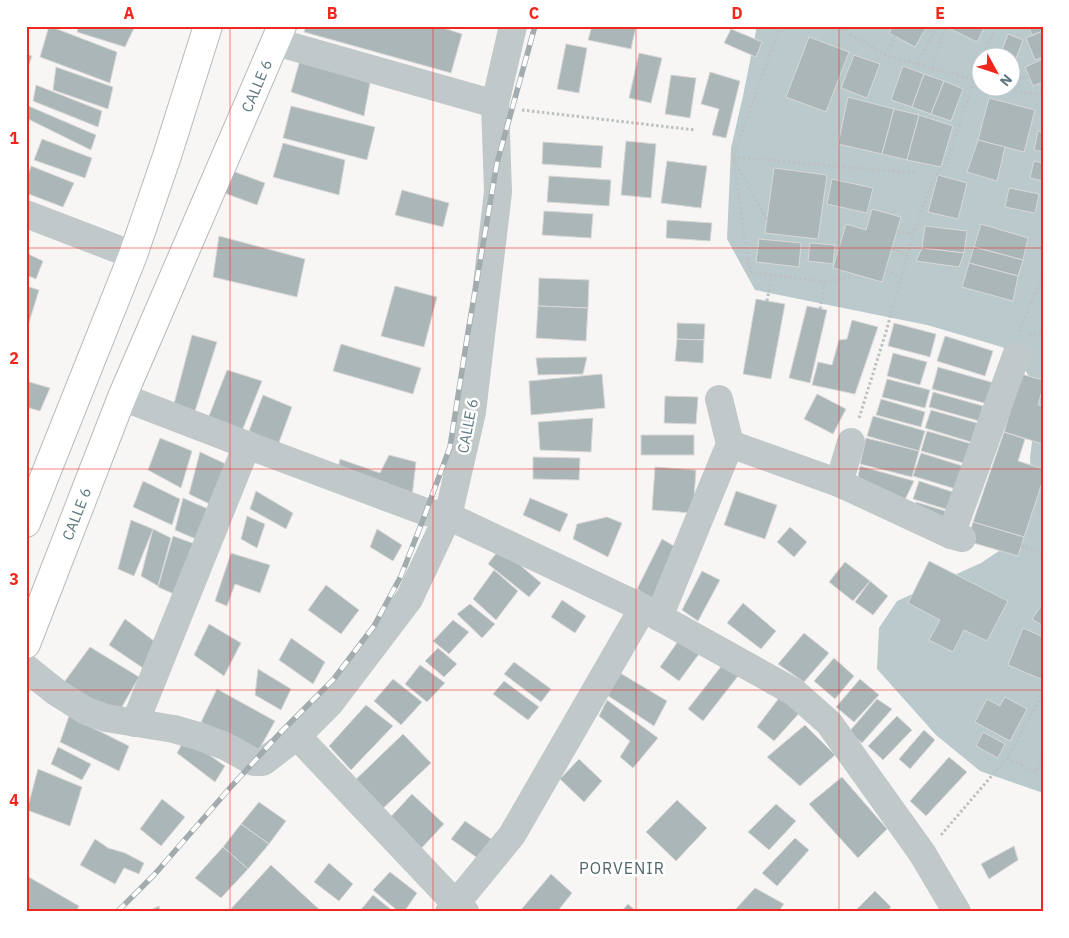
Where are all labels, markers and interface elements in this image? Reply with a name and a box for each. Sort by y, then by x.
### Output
text: A [124,3,135,23]
text: B [327,3,338,23]
text: C [529,3,539,23]
text: D [731,3,743,23]
text: E [935,3,945,23]
north arrow [972,48,1022,98]
street label: CALLE 6 [237,57,276,115]
text: N [996,71,1016,90]
text: 1 [9,128,19,148]
text: 2 [9,348,19,368]
street label: CALLE 6 [453,397,482,455]
street label: CALLE 6 [58,485,95,543]
text: 3 [9,569,19,589]
text: 4 [9,790,19,810]
district label: PORVENIR [579,858,665,878]

